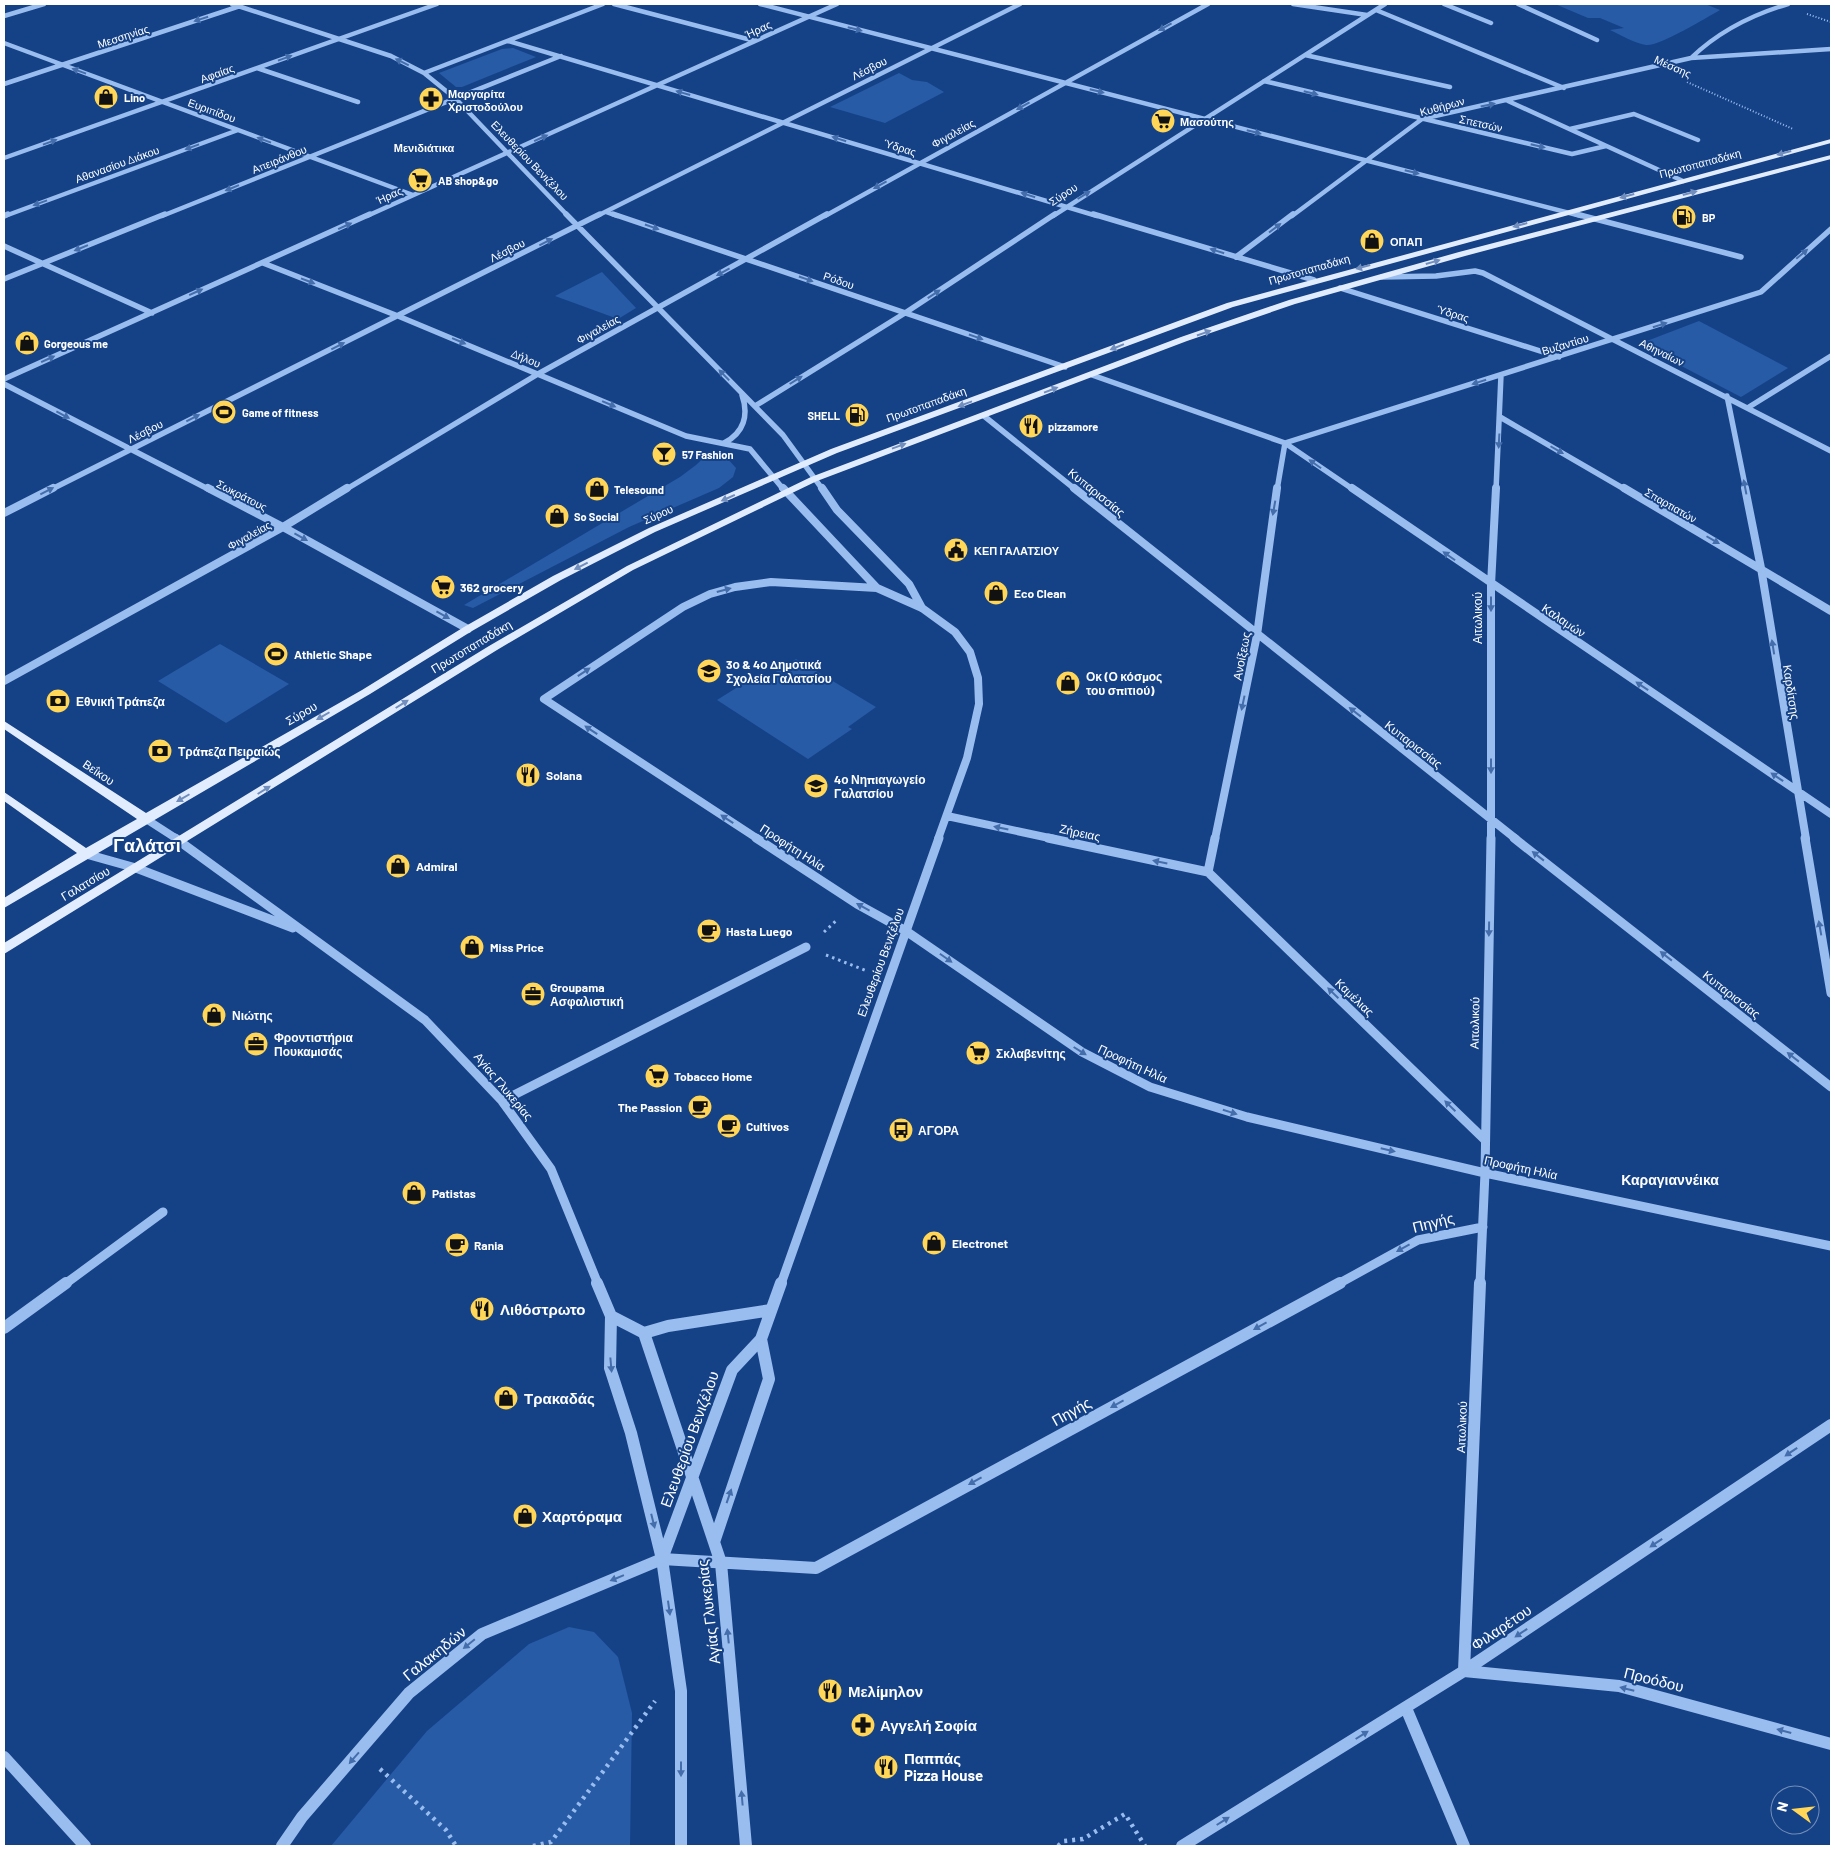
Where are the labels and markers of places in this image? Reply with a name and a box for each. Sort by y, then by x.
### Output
shop icon: Lino [93,84,119,110]
pharmacy icon: Μαργαρίτα Χριστοδούλου [418,86,444,112]
place label: Μαργαρίτα Χριστοδούλου [448,87,523,113]
place label: Lino [124,91,145,104]
supermarket icon: Μασούτης [1150,108,1176,134]
place label: Μασούτης [1180,115,1234,129]
supermarket icon: AB shop&go [407,167,433,193]
place label: AB shop&go [438,174,498,187]
fuel station icon: BP [1671,204,1697,230]
place label: BP [1702,211,1716,224]
shop icon: ΟΠΑΠ [1359,228,1385,254]
place label: ΟΠΑΠ [1390,235,1422,248]
shop icon: Gorgeous me [14,330,40,356]
place label: Gorgeous me [44,337,108,350]
sports icon: Game of fitness [211,399,237,425]
fuel station icon: SHELL [844,402,870,428]
place label: Game of fitness [242,406,319,419]
place label: SHELL [808,409,840,422]
restaurant icon: pizzamore [1018,413,1044,439]
place label: pizzamore [1048,420,1098,433]
bar icon: 57 Fashion [651,441,677,467]
place label: 57 Fashion [682,448,734,461]
shop icon: Telesound [584,476,610,502]
place label: Telesound [614,483,664,496]
shop icon: So Social [544,503,570,529]
place label: So Social [574,510,619,523]
public building icon: ΚΕΠ ΓΑΛΑΤΣΙΟΥ [943,537,969,563]
place label: ΚΕΠ ΓΑΛΑΤΣΙΟΥ [974,544,1060,557]
supermarket icon: 362 grocery [430,574,456,600]
place label: 362 grocery [460,580,524,594]
shop icon: Eco Clean [983,580,1009,606]
place label: Eco Clean [1014,586,1066,600]
sports icon: Athletic Shape [263,641,289,667]
place label: Athletic Shape [294,647,372,661]
place label: 3ο & 4ο Δημοτικά Σχολεία Γαλατσίου [726,657,832,686]
school or university icon: 3ο & 4ο Δημοτικά Σχολεία Γαλατσίου [696,658,722,684]
place label: Οκ (Ο κόσμος του σπιτιού) [1086,669,1162,697]
shop icon: Οκ (Ο κόσμος του σπιτιού) [1055,670,1081,696]
bank icon: Εθνική Τράπεζα [45,688,71,714]
place label: Εθνική Τράπεζα [76,694,166,709]
bank icon: Τράπεζα Πειραιώς [147,738,173,764]
place label: Τράπεζα Πειραιώς [178,744,281,759]
restaurant icon: Solana [515,762,541,788]
place label: Solana [546,768,582,782]
place label: 4ο Νηπιαγωγείο Γαλατσίου [834,772,926,800]
school or university icon: 4ο Νηπιαγωγείο Γαλατσίου [803,773,829,799]
shop icon: Admiral [385,853,411,879]
place label: Admiral [416,859,458,873]
cafe icon: Hasta Luego [696,918,722,944]
place label: Hasta Luego [726,924,793,938]
shop icon: Miss Price [459,934,485,960]
place label: Miss Price [490,940,544,954]
place label: Groupama Ασφαλιστική [550,980,624,1009]
office icon: Groupama Ασφαλιστική [520,981,546,1007]
shop icon: Νιώτης [201,1002,227,1028]
place label: Νιώτης [232,1008,273,1023]
place label: Φροντιστήρια Πουκαμισάς [274,1030,354,1059]
office icon: Φροντιστήρια Πουκαμισάς [243,1031,269,1057]
supermarket icon: Σκλαβενίτης [965,1040,991,1066]
place label: Σκλαβενίτης [996,1046,1066,1061]
supermarket icon: Tobacco Home [644,1063,670,1089]
place label: Tobacco Home [674,1069,753,1083]
cafe icon: The Passion [687,1094,713,1120]
place label: The Passion [618,1100,682,1114]
cafe icon: Cultivos [716,1113,742,1139]
bus stop icon: ΑΓΟΡΑ [888,1117,914,1143]
place label: Cultivos [746,1119,789,1133]
place label: ΑΓΟΡΑ [918,1123,959,1137]
shop icon: Patistas [401,1180,427,1206]
place label: Patistas [432,1186,476,1200]
shop icon: Electronet [921,1230,947,1256]
cafe icon: Rania [444,1232,470,1258]
place label: Electronet [952,1236,1009,1250]
place label: Rania [474,1238,504,1252]
restaurant icon: Λιθόστρωτο [469,1296,495,1322]
place label: Λιθόστρωτο [500,1300,585,1318]
shop icon: Τρακαδάς [493,1385,519,1411]
place label: Τρακαδάς [524,1389,595,1407]
shop icon: Χαρτόραμα [512,1503,538,1529]
place label: Χαρτόραμα [542,1507,623,1525]
restaurant icon: Μελίμηλον [817,1678,843,1704]
place label: Μελίμηλον [848,1682,923,1700]
pharmacy icon: Αγγελή Σοφία [850,1712,876,1738]
place label: Αγγελή Σοφία [880,1716,978,1734]
place label: Παππάς Pizza House [904,1749,983,1784]
restaurant icon: Παππάς Pizza House [873,1754,899,1780]

